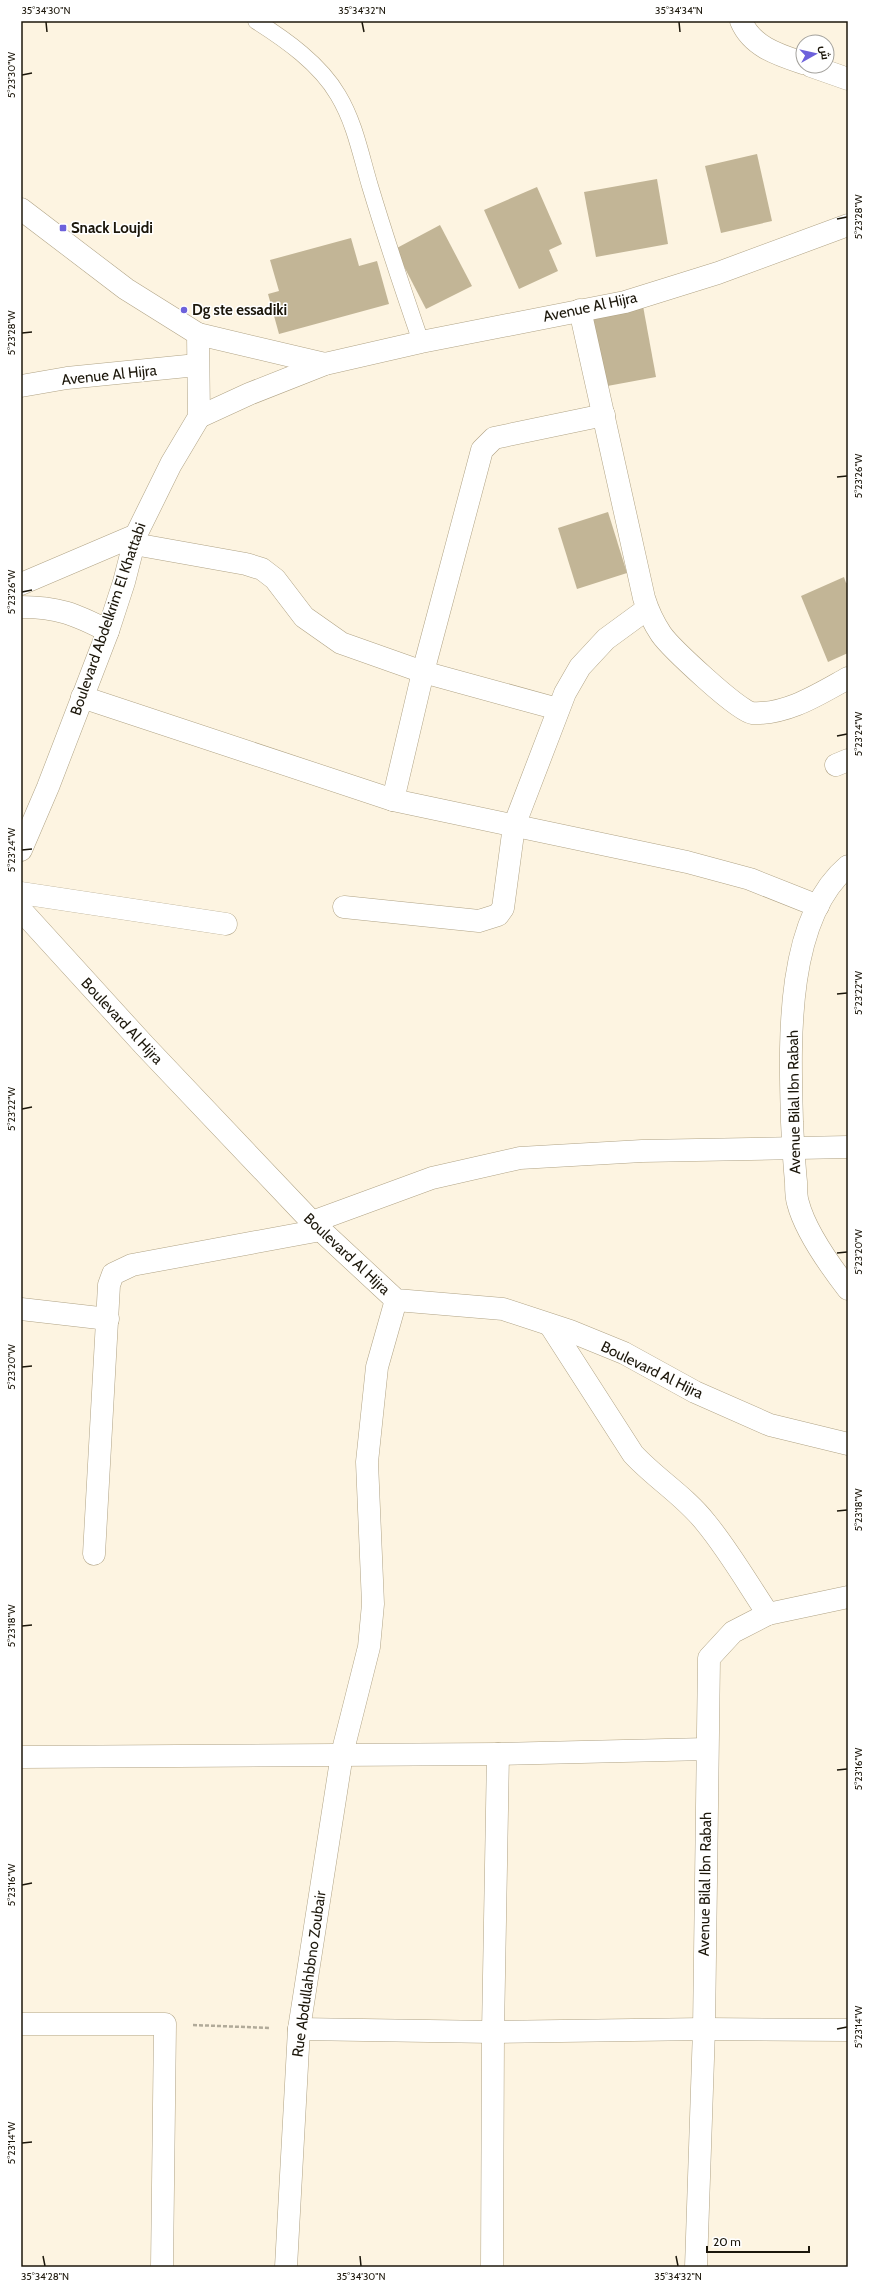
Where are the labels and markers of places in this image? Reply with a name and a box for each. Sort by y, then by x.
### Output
place label: Snack Loujdi [71,219,153,237]
marker: Snack Loujdi [58,223,68,233]
place label: Dg ste essadiki [192,301,287,319]
marker: Dg ste essadiki [179,305,189,315]

